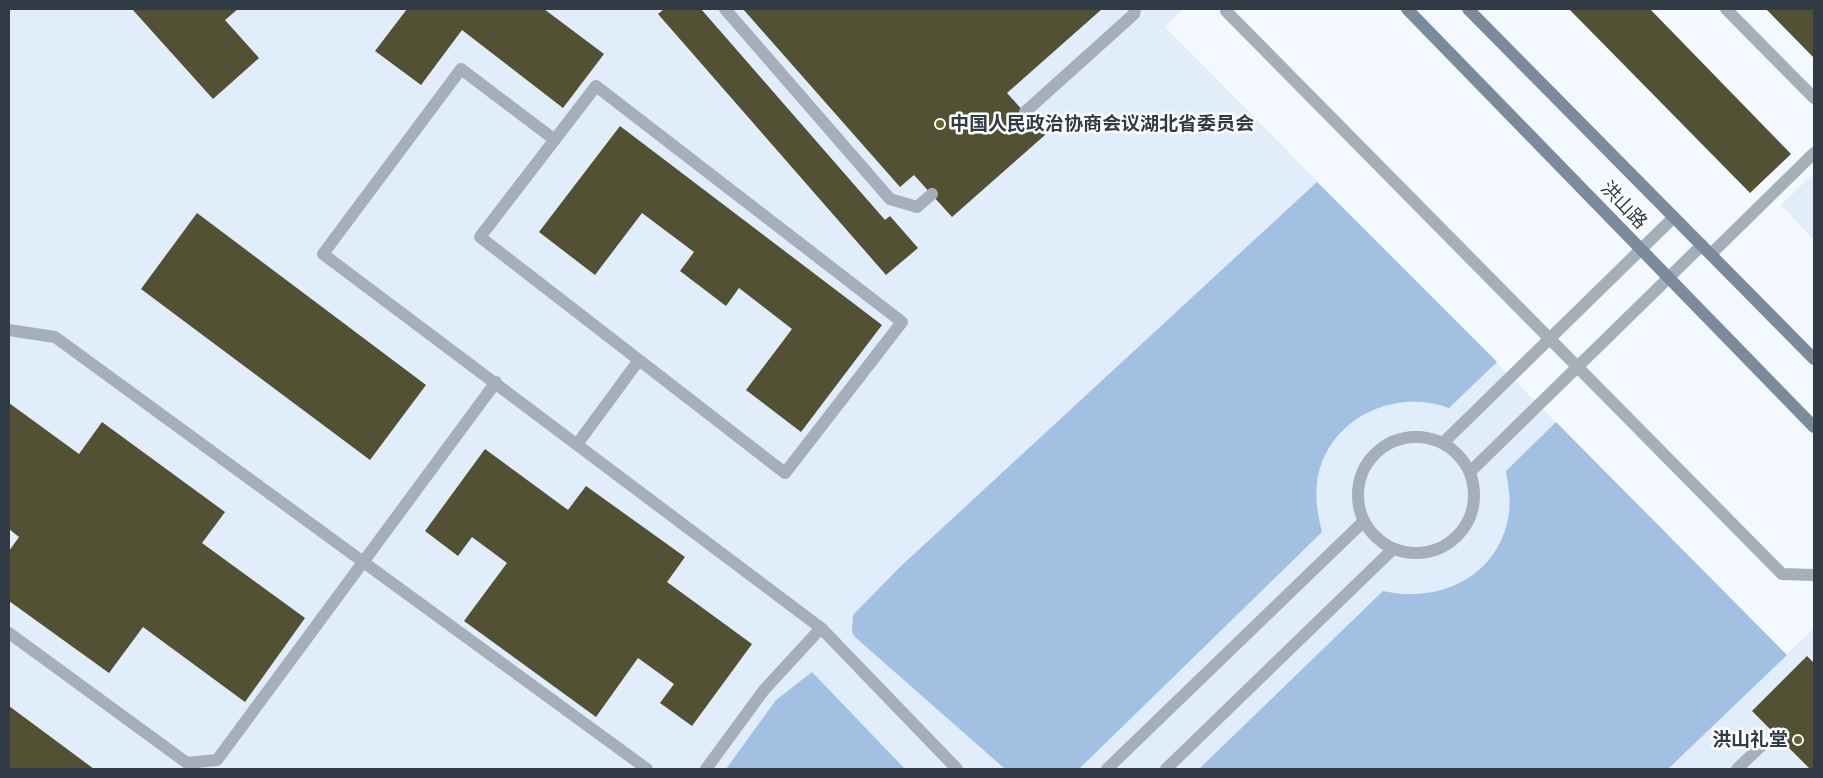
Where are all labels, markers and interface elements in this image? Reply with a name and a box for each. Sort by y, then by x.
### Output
place label: 中国人民政治协商会议湖北省委员会 [950,113,1254,135]
marker: 中国人民政治协商会议湖北省委员会 [934,118,946,130]
street label: 洪山路 [1596,177,1652,233]
place label: 洪山礼堂 [1712,729,1788,751]
marker: 洪山礼堂 [1792,734,1804,746]

